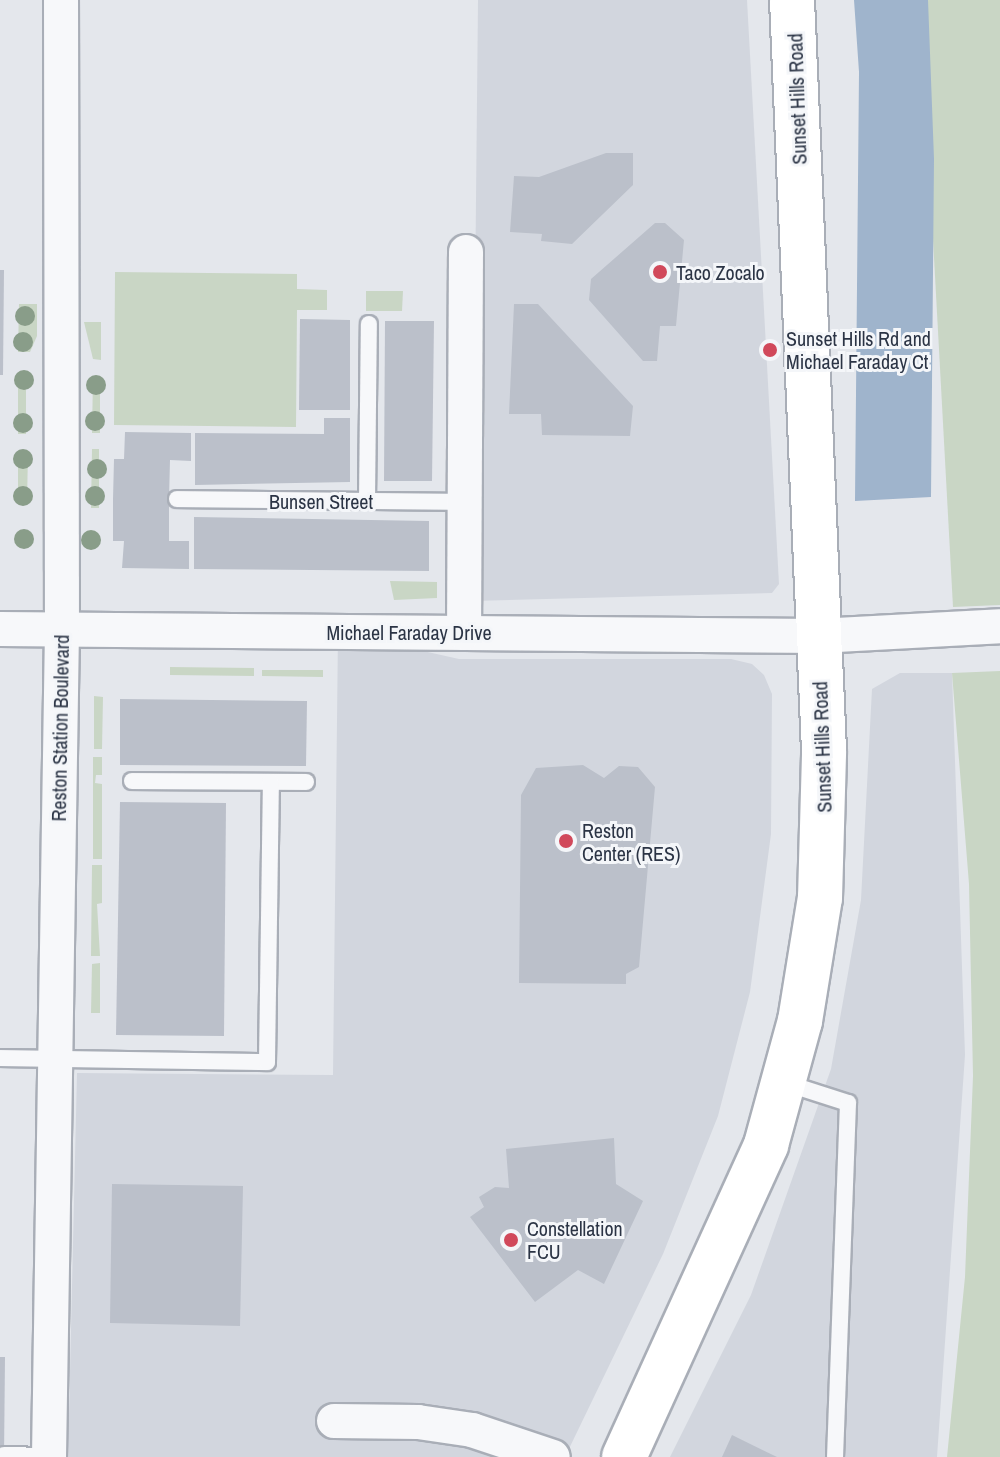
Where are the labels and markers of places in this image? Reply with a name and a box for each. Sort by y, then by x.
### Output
place label: Taco Zocalo [676,260,765,284]
marker: Taco Zocalo [651,263,669,281]
place label: Sunset Hills Rd and Michael Faraday Ct [786,326,931,373]
marker: Sunset Hills Rd and Michael Faraday Ct [761,341,779,359]
place label: Reston Center (RES) [582,818,680,865]
marker: Reston Center (RES) [557,832,575,850]
place label: Constellation FCU [527,1216,623,1263]
marker: Constellation FCU [502,1231,520,1249]

